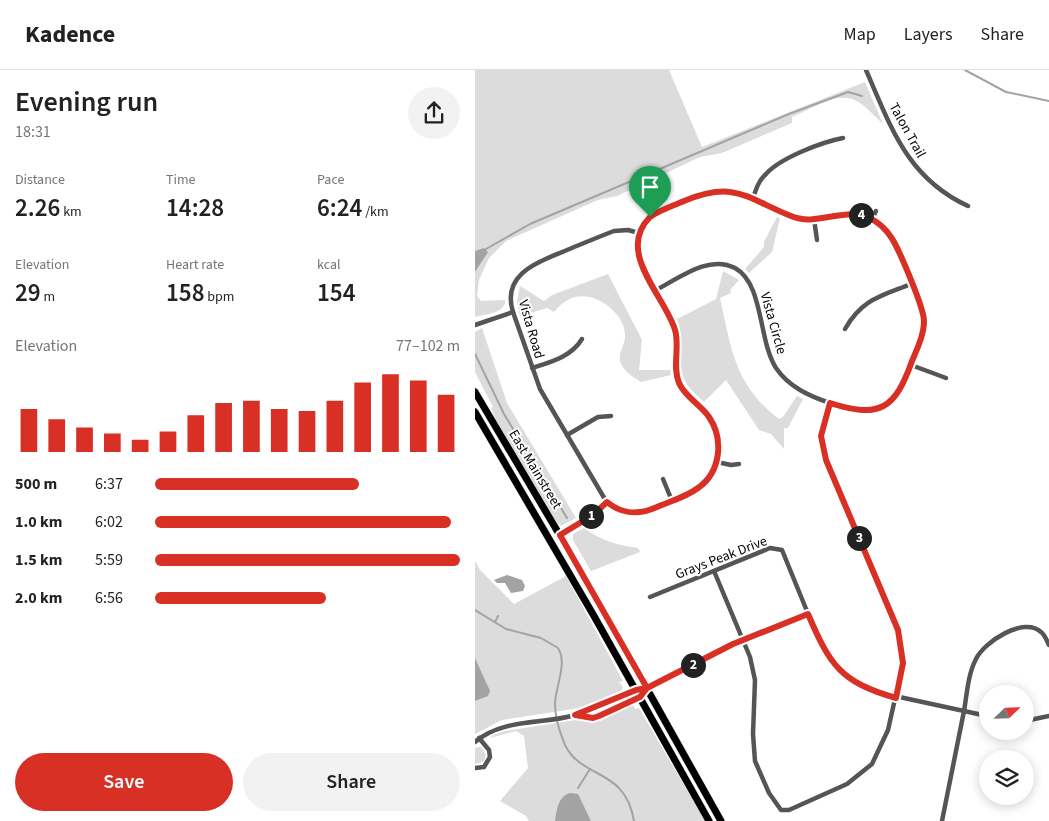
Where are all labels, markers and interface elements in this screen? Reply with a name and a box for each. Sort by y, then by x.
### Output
text: Kadence [25,17,115,52]
text: Map [844,22,876,47]
text: Layers [904,22,953,47]
text: Share [981,22,1024,47]
text: Evening run [15,82,158,122]
button: share [408,87,460,139]
street label: Talon Trail [884,99,931,162]
text: 18:31 [15,121,51,143]
pin [629,166,671,217]
text: Distance [15,170,65,190]
text: Time [166,170,196,190]
text: Pace [317,170,344,190]
icon: arrive [636,173,664,201]
text: 2.26 [15,190,60,226]
text: 14:28 [166,190,224,226]
text: 6:24 [317,190,362,226]
text: km [60,202,82,222]
text: /km [362,202,389,222]
pin: 4 [849,202,873,228]
text: 4 [858,205,865,225]
text: Elevation [15,255,70,275]
text: Heart rate [166,255,224,275]
text: kcal [317,255,341,275]
text: 29 [15,275,41,311]
text: 158 [166,275,204,311]
text: 154 [317,275,355,311]
text: m [41,287,55,307]
text: bpm [204,287,234,307]
street label: Vista Circle [755,290,791,357]
street label: Vista Road [513,297,549,361]
text: Elevation [15,335,77,357]
text: 77–102 m [396,335,460,357]
street label: East Mainstreet [504,426,567,513]
text: 500 m [15,473,57,495]
text: 6:37 [95,473,123,495]
pin: 1 [579,504,603,528]
text: 1 [588,506,595,526]
text: 1.0 km [15,511,62,533]
text: 6:02 [95,511,123,533]
pin: 3 [847,526,871,550]
text: 3 [856,528,863,548]
street label: Grays Peak Drive [673,531,770,585]
text: 1.5 km [15,549,62,571]
text: 5:59 [95,549,123,571]
text: 2.0 km [15,587,62,609]
text: 6:56 [95,587,123,609]
pin: 2 [681,652,705,678]
text: 2 [690,655,697,675]
north arrow [979,685,1034,740]
map controls [979,685,1034,805]
button: layers [979,750,1034,805]
button: Save [15,753,233,811]
button: Share [243,753,460,811]

